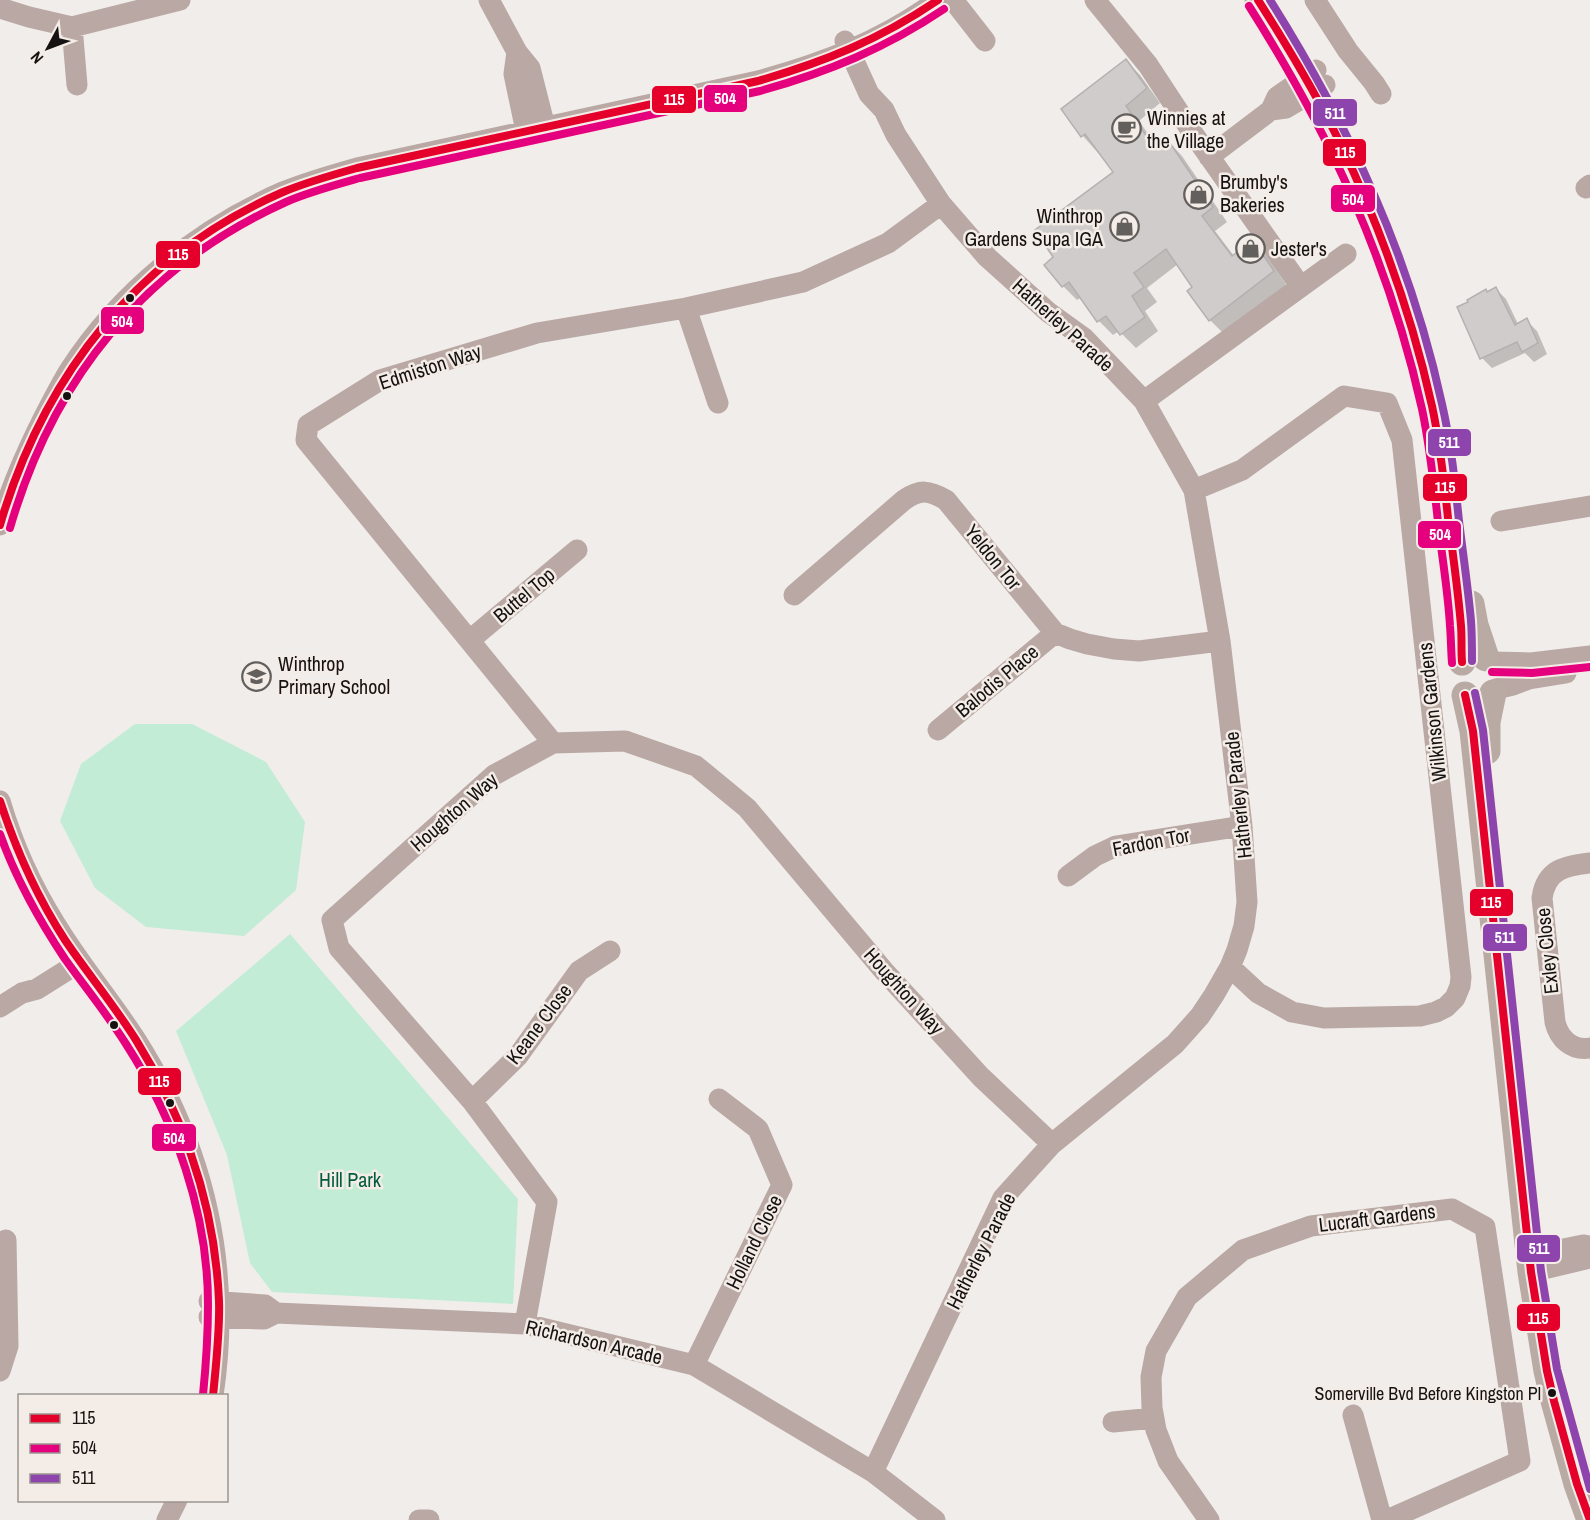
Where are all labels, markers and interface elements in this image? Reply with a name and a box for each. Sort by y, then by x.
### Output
north arrow [18,18,78,78]
text: N [25,47,48,69]
line badge: 504 [703,84,748,113]
line badge: 115 [651,85,697,114]
text: 504 [714,87,737,109]
text: 115 [663,88,685,110]
line badge: 511 [1312,98,1358,127]
text: 511 [1324,102,1346,124]
place label: Winnies at the Village [1147,104,1226,154]
cafe icon: Winnies at the Village [1110,113,1142,145]
line badge: 115 [1322,138,1367,167]
text: 115 [1334,141,1356,163]
place label: Brumby's Bakeries [1220,168,1288,218]
shop icon: Brumby's Bakeries [1183,178,1215,210]
line badge: 504 [1330,184,1376,213]
text: 504 [1342,188,1365,210]
place label: Winthrop Gardens Supa IGA [964,202,1103,252]
shop icon: Winthrop Gardens Supa IGA [1108,211,1140,243]
shop icon: Jester's [1234,233,1266,265]
place label: Jester's [1271,235,1327,262]
line badge: 115 [155,240,201,269]
text: 115 [167,243,189,265]
street label: Hatherley Parade [1007,272,1120,377]
unlabelled marker [124,292,136,304]
line badge: 504 [100,306,145,335]
text: 504 [111,310,134,332]
street label: Edmiston Way [375,337,485,396]
unlabelled marker [61,390,73,402]
line badge: 511 [1427,428,1472,457]
text: 511 [1438,431,1460,453]
line badge: 115 [1422,473,1468,502]
text: 115 [1434,476,1456,498]
street label: Yeldon Tor [959,518,1028,595]
line badge: 504 [1417,520,1462,549]
text: 504 [1429,523,1452,545]
street label: Buttel Top [487,561,560,628]
street label: Balodis Place [950,638,1044,723]
street label: Wilkinson Gardens [1411,641,1452,783]
place label: Winthrop Primary School [278,650,390,700]
school or university icon: Winthrop Primary School [241,660,273,692]
street label: Hatherley Parade [1217,730,1258,860]
street label: Houghton Way [404,766,504,857]
street label: Fardon Tor [1110,821,1192,862]
line badge: 115 [1469,888,1514,917]
text: 115 [1480,891,1502,913]
street label: Exley Close [1529,907,1564,996]
line badge: 511 [1482,923,1528,952]
text: 511 [1494,926,1516,948]
street label: Houghton Way [858,942,951,1040]
street label: Keane Close [500,978,578,1069]
unlabelled marker [108,1019,120,1031]
line badge: 115 [137,1067,182,1096]
text: 115 [148,1070,170,1092]
unlabelled marker [164,1097,176,1109]
line badge: 504 [151,1123,197,1152]
text: 504 [163,1127,186,1149]
park label: Hill Park [319,1166,382,1193]
street label: Hatherley Parade [940,1188,1022,1314]
street label: Holland Close [719,1190,788,1294]
street label: Lucraft Gardens [1317,1197,1437,1238]
line badge: 511 [1516,1234,1561,1263]
text: 511 [1528,1237,1550,1259]
line badge: 115 [1516,1303,1561,1332]
text: 115 [1527,1307,1549,1329]
street label: Richardson Arcade [523,1313,665,1370]
place label: Somerville Bvd Before Kingston Pl [1315,1381,1541,1406]
marker: Somerville Bvd Before Kingston Pl [1546,1387,1558,1399]
legend [18,1394,228,1502]
text: 115 [72,1405,96,1430]
text: 504 [72,1435,97,1460]
text: 511 [72,1465,96,1490]

